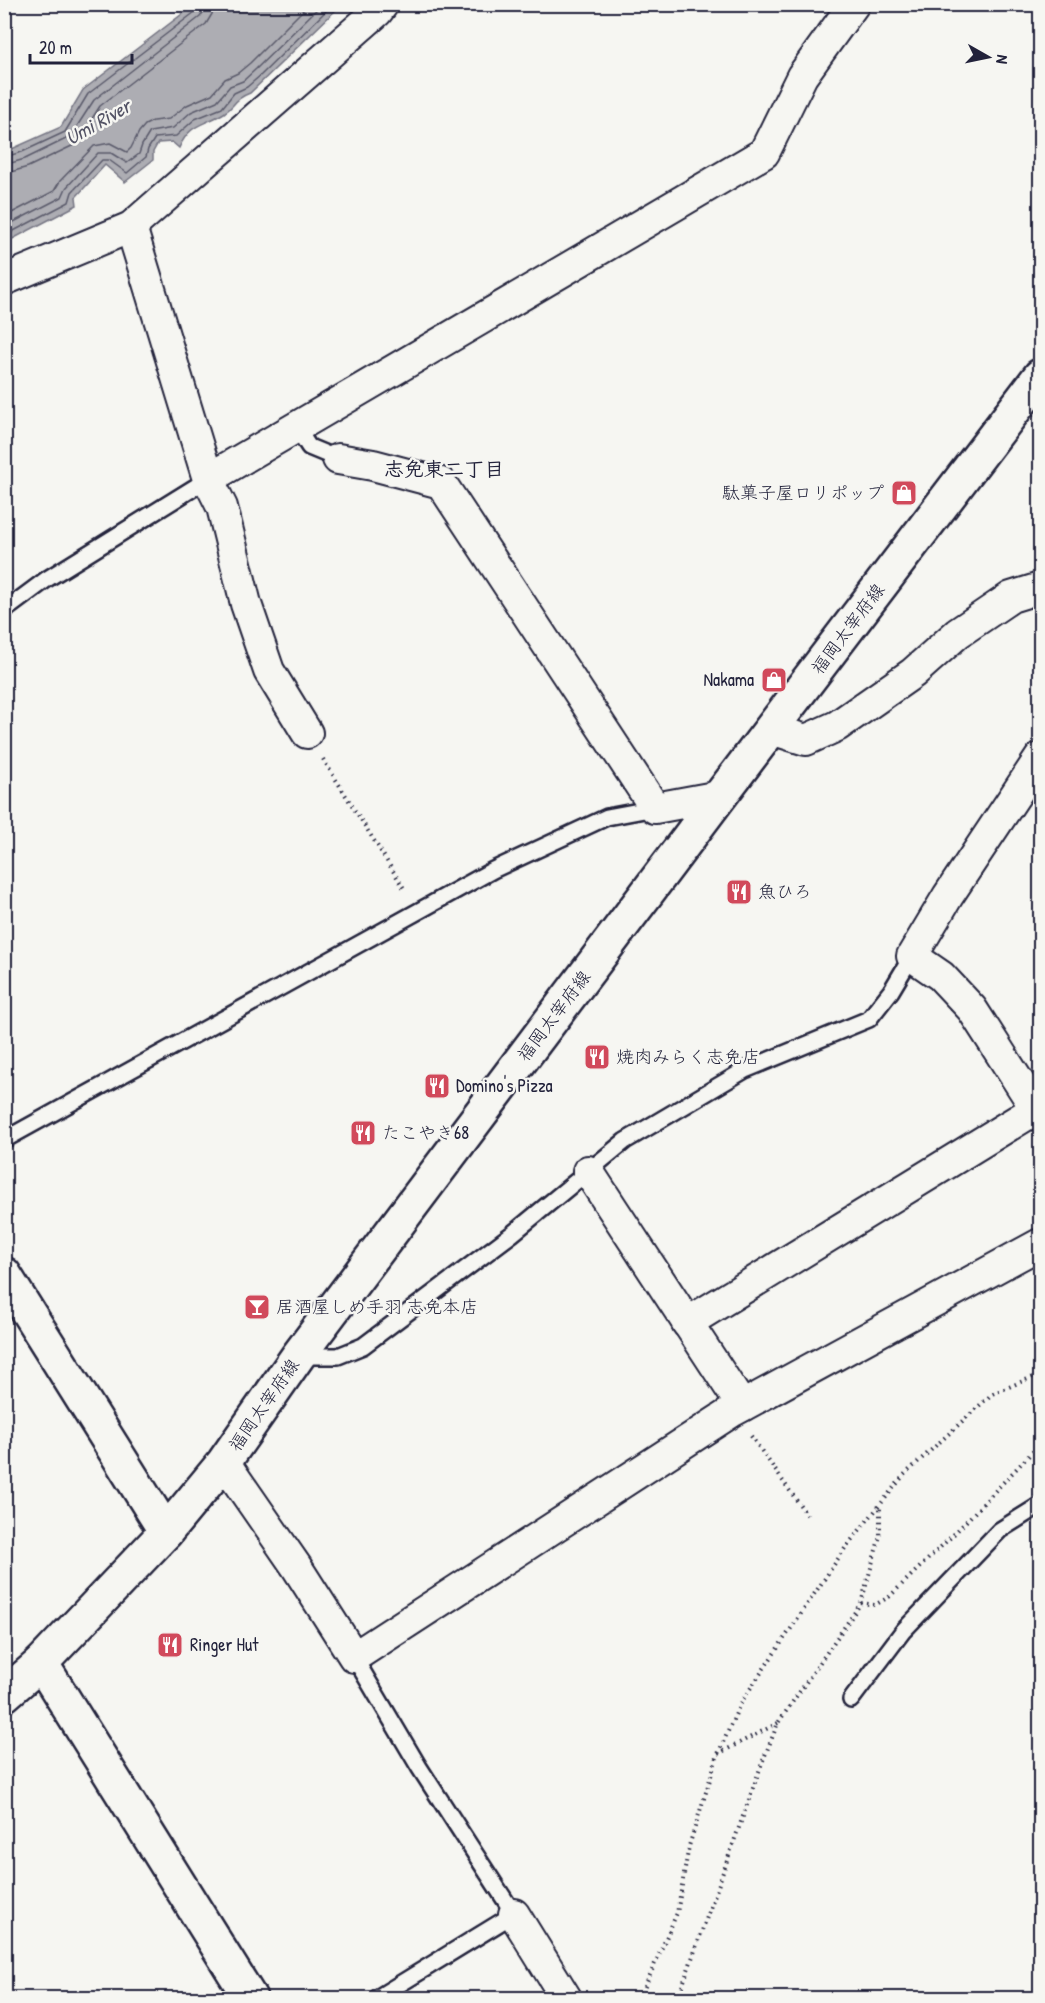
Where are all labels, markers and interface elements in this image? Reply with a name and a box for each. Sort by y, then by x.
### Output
scale bar [30,27,132,65]
north arrow [958,27,1018,87]
text: 20 m [39,35,72,60]
text: N [991,53,1014,66]
water label: Umi River [60,91,137,151]
district label: 志免東二丁目 [384,455,504,482]
shop icon: 駄菓子屋ロリポップ [889,478,919,508]
place label: 駄菓子屋ロリポップ [722,480,884,505]
street label: 福岡太宰府線 [805,578,890,679]
shop icon: Nakama [759,665,789,695]
place label: Nakama [704,667,754,692]
restaurant icon: 魚ひろ [724,877,754,907]
place label: 魚ひろ [758,879,812,904]
street label: 福岡太宰府線 [511,965,596,1066]
restaurant icon: 焼肉みらく志免店 [582,1042,612,1072]
place label: 焼肉みらく志免店 [616,1044,760,1069]
restaurant icon: Domino's Pizza [422,1071,452,1101]
place label: Domino's Pizza [456,1073,553,1098]
restaurant icon: たこやき68 [348,1118,378,1148]
place label: たこやき68 [382,1120,469,1145]
bar icon: 居酒屋しめ手羽 志免本店 [242,1292,272,1322]
place label: 居酒屋しめ手羽 志免本店 [276,1294,478,1319]
street label: 福岡太宰府線 [222,1353,305,1456]
restaurant icon: Ringer Hut [155,1630,185,1660]
place label: Ringer Hut [190,1632,259,1657]

